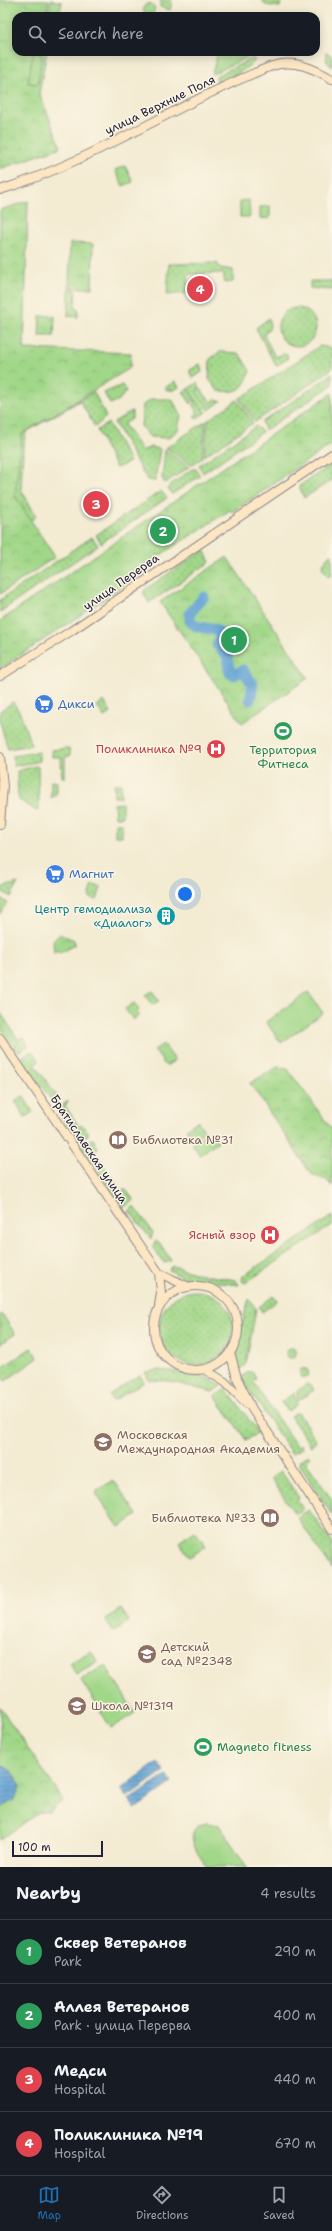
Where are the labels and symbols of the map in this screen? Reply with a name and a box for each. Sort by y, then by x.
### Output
street label: улица Верхние Поля [102,71,218,139]
pin: 4 [187,274,213,304]
pin: 3 [83,489,109,519]
pin: 2 [150,516,176,546]
street label: улица Перерва [80,550,162,614]
pin: 1 [221,625,247,655]
supermarket icon: Дикси [33,693,55,715]
place label: Дикси [58,696,95,712]
sports icon: Территория Фитнеса [272,720,294,742]
hospital icon: Поликлиника №9 [205,738,227,760]
place label: Поликлиника №9 [96,741,202,757]
place label: Территория Фитнеса [249,742,317,772]
supermarket icon: Магнит [44,863,66,885]
place label: Магнит [69,866,115,882]
your location [175,884,195,904]
place label: Центр гемодиализа «Диалог» [35,901,153,931]
building icon: Центр гемодиализа «Диалог» [155,905,177,927]
street label: Братиславская улица [47,1091,132,1207]
library icon: Библиотека №31 [107,1129,129,1151]
place label: Библиотека №31 [132,1132,233,1148]
hospital icon: Ясный взор [259,1224,281,1246]
place label: Ясный взор [189,1227,256,1243]
place label: Московская Международная Академия [117,1427,280,1457]
school or university icon: Московская Международная Академия [92,1431,114,1453]
library icon: Библиотека №33 [259,1507,281,1529]
place label: Библиотека №33 [151,1510,256,1526]
place label: Детский сад №2348 [161,1639,233,1669]
school or university icon: Детский сад №2348 [136,1643,158,1665]
school or university icon: Школа №1319 [66,1695,88,1717]
place label: Школа №1319 [91,1698,174,1714]
sports icon: Magneto fitness [192,1736,214,1758]
place label: Magneto fitness [217,1739,312,1755]
scale bar [12,1839,103,1858]

